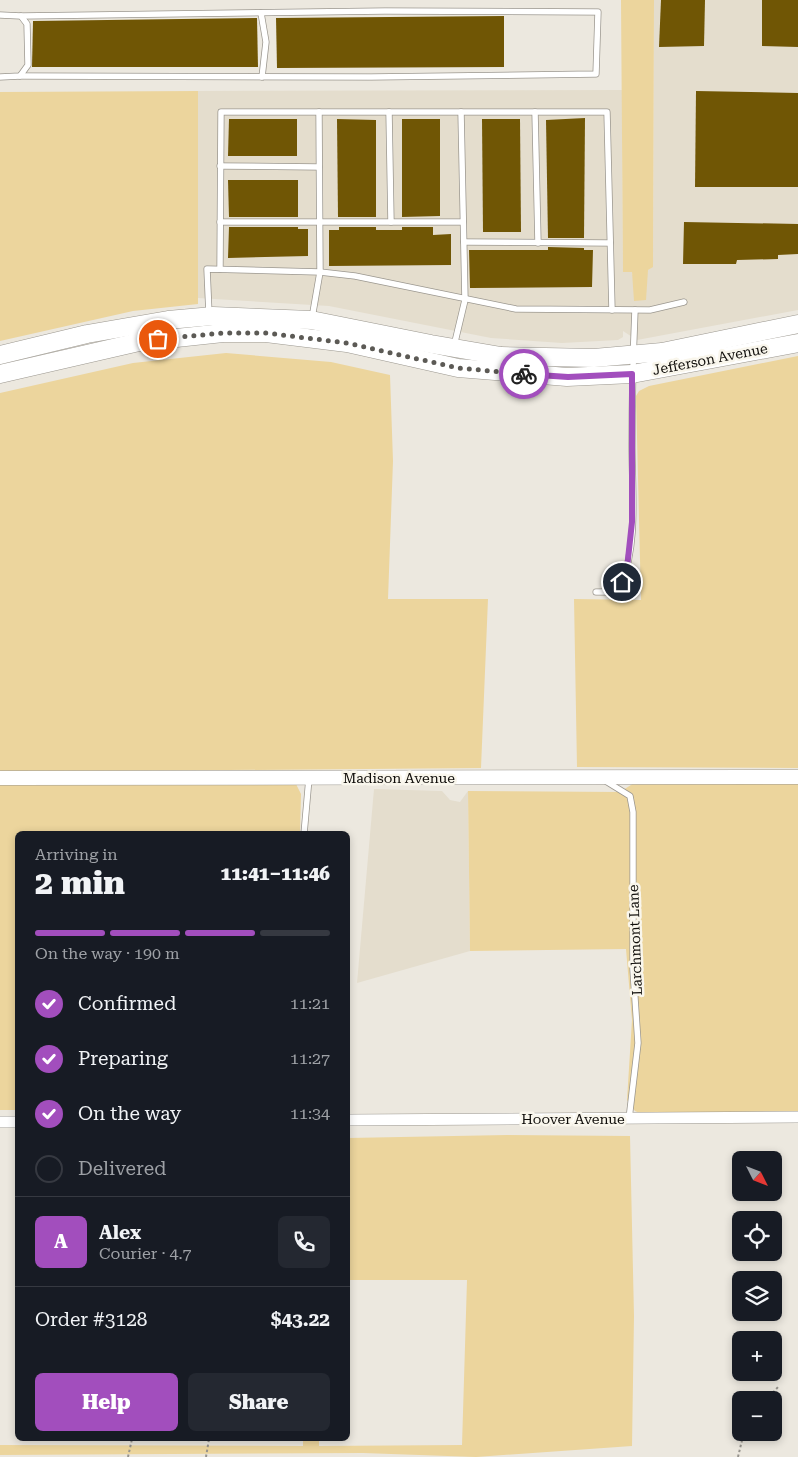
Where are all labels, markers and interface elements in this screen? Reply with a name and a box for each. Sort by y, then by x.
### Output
pin [137,318,179,360]
icon: bag [144,325,172,353]
street label: Jefferson Avenue [651,340,769,378]
courier [499,349,549,399]
icon: bike [510,360,538,388]
pin [601,561,643,603]
icon: home [608,568,636,596]
street label: Madison Avenue [343,770,455,786]
text: Arriving in [35,845,118,864]
text: 11:41–11:46 [221,862,330,885]
text: 2 min [35,864,125,902]
street label: Larchmont Lane [625,884,645,996]
text: On the way · 190 m [35,944,180,963]
icon: check [35,990,63,1018]
text: Confirmed [78,992,176,1015]
text: 11:21 [290,994,330,1013]
icon: check [35,1045,63,1073]
text: Preparing [78,1047,168,1070]
text: 11:27 [290,1049,330,1068]
icon: check [35,1100,63,1128]
text: On the way [78,1102,181,1125]
text: 11:34 [290,1104,330,1123]
street label: Hoover Avenue [521,1111,625,1127]
north arrow [732,1151,782,1201]
map controls [732,1151,782,1441]
text: Delivered [78,1157,166,1180]
button: locate [732,1211,782,1261]
button: phone [278,1216,330,1268]
text: Alex [99,1221,141,1244]
text: A [54,1230,68,1253]
text: Courier · 4.7 [99,1244,192,1263]
button: layers [732,1271,782,1321]
text: Order #3128 [35,1308,147,1331]
text: $43.22 [271,1308,330,1331]
button: + [732,1331,782,1381]
button: Help [35,1373,178,1431]
button: Share [188,1373,330,1431]
button: − [732,1391,782,1441]

